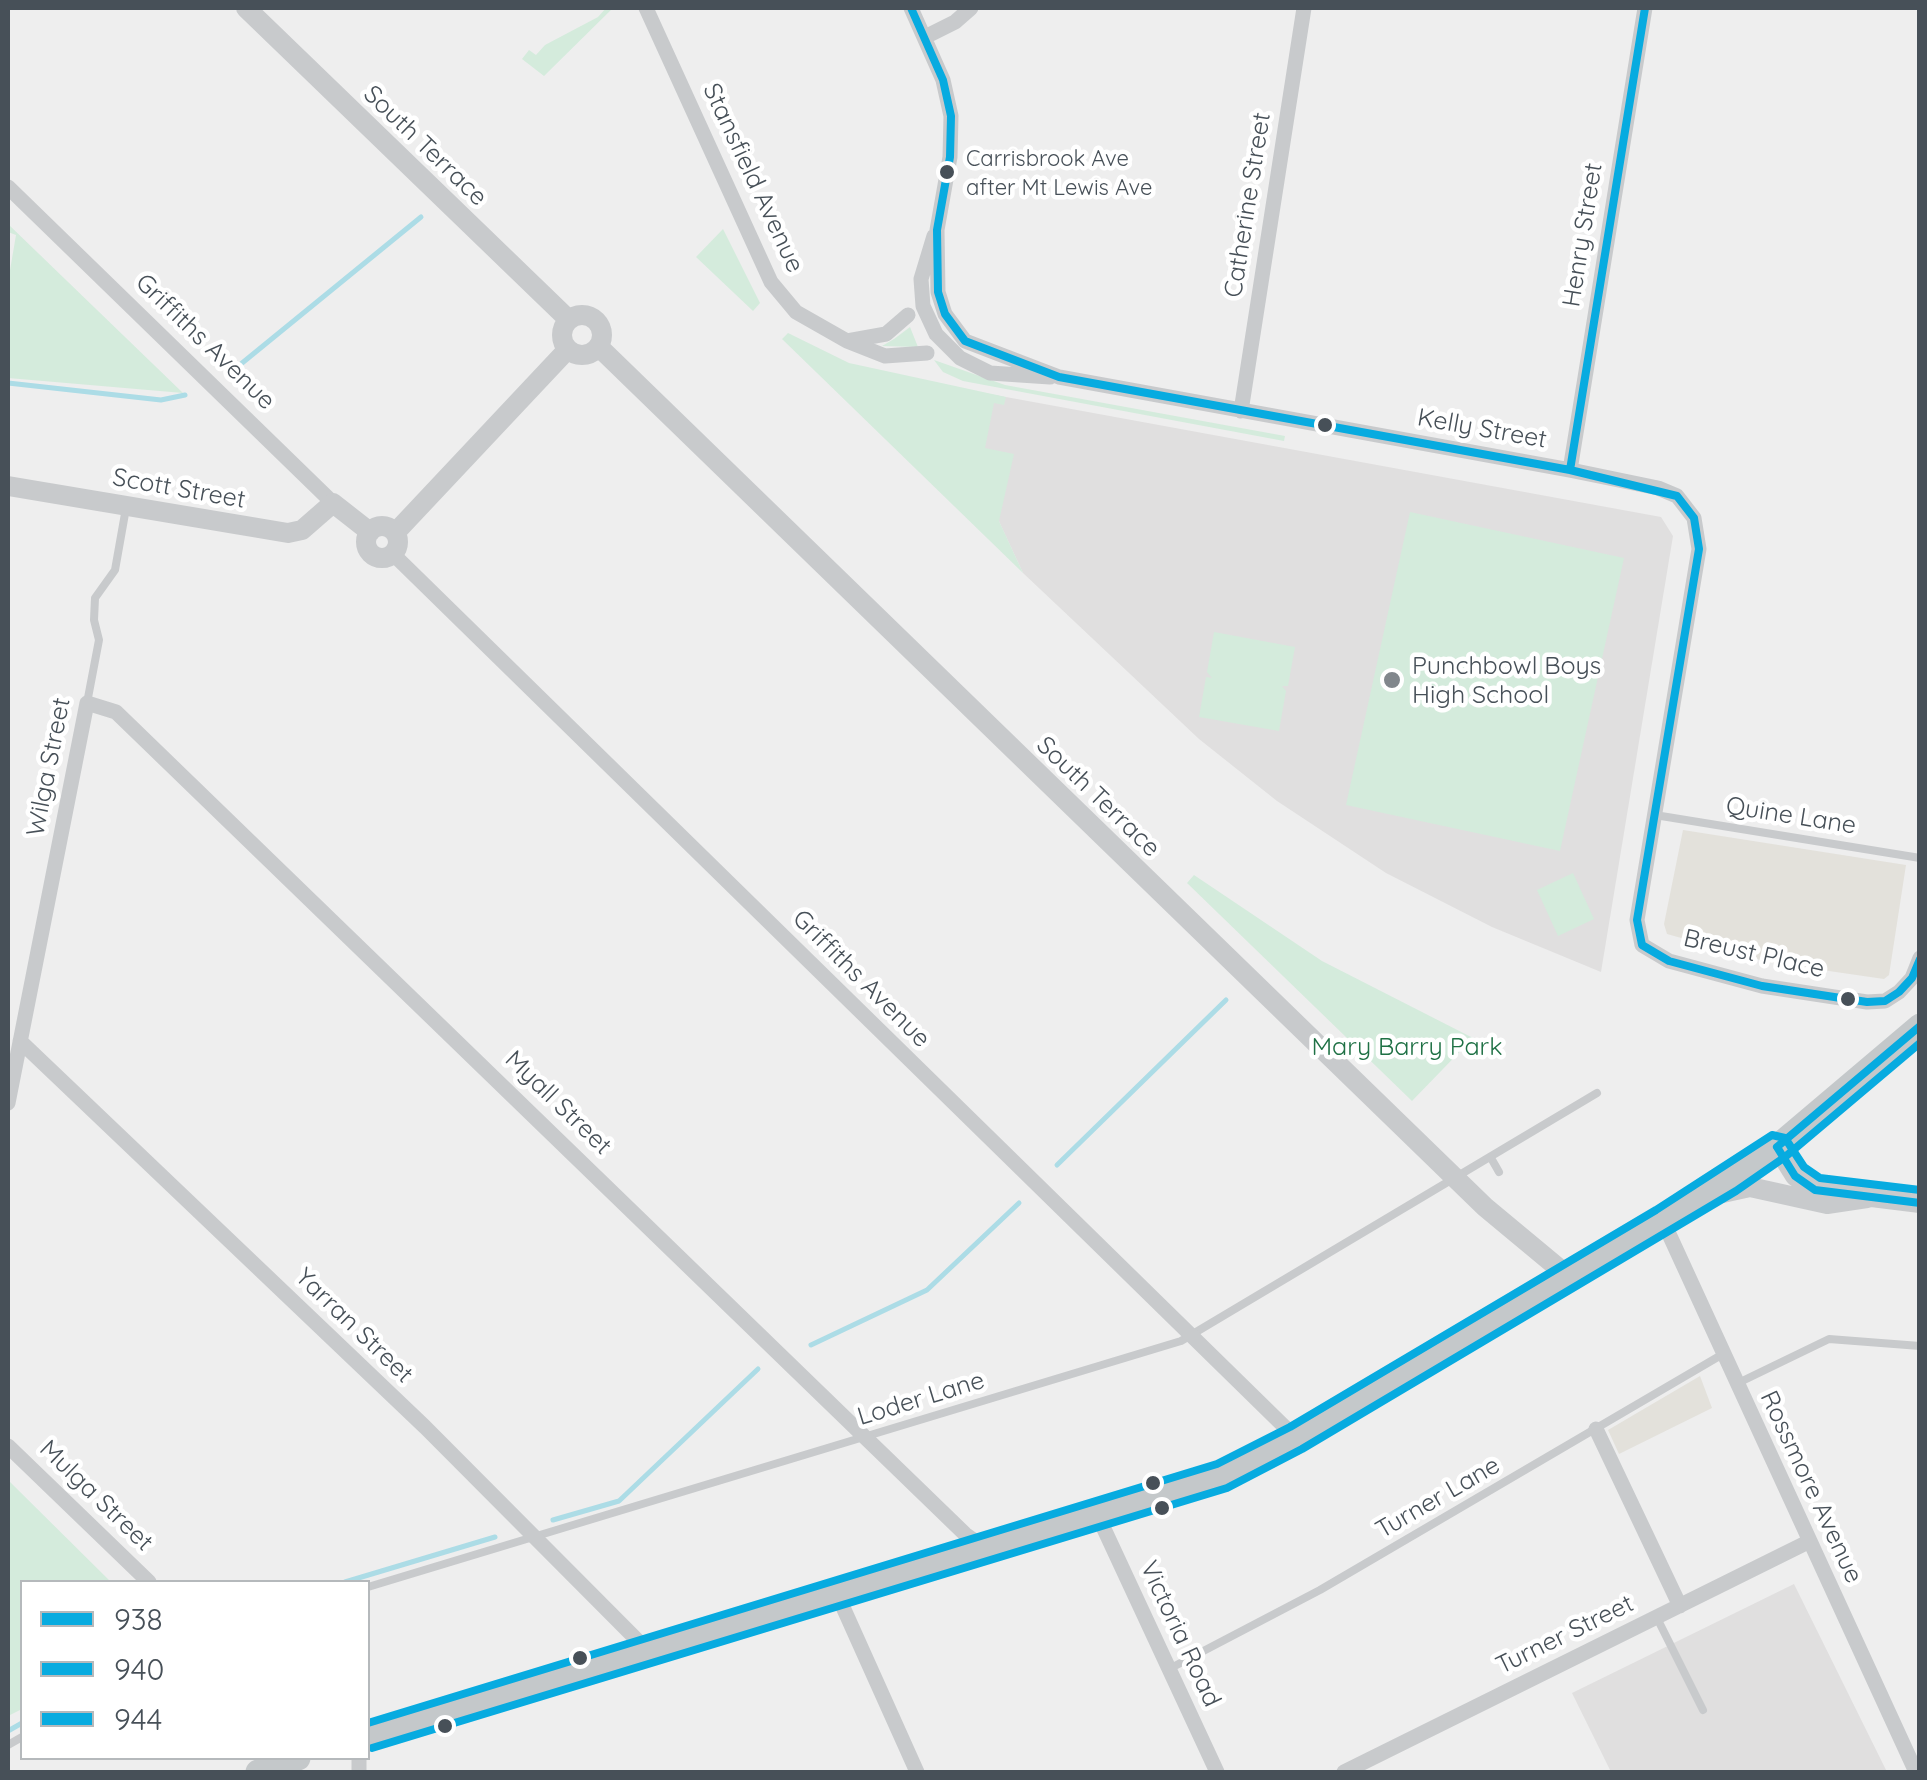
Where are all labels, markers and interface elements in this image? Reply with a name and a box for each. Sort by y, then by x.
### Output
street label: Stansfield Avenue [696,79,810,277]
street label: South Terrace [357,80,493,212]
street label: Catherine Street [1219,110,1277,300]
place label: Carrisbrook Ave after Mt Lewis Ave [966,146,1153,198]
street label: Henry Street [1557,161,1609,309]
marker: Carrisbrook Ave after Mt Lewis Ave [937,162,957,182]
street label: Griffiths Avenue [129,268,281,416]
street label: Kelly Street [1415,403,1549,455]
unlabelled marker [1315,415,1335,435]
street label: Scott Street [110,463,248,515]
place label: Punchbowl Boys High School [1412,651,1601,710]
marker: Punchbowl Boys High School [1381,669,1403,691]
street label: Wilga Street [21,695,77,839]
street label: South Terrace [1030,731,1166,863]
street label: Quine Lane [1724,791,1858,841]
street label: Griffiths Avenue [786,904,936,1054]
street label: Breust Place [1681,923,1827,985]
unlabelled marker [1838,989,1858,1009]
park label: Mary Barry Park [1311,1032,1503,1062]
street label: Myall Street [498,1045,618,1161]
street label: Yarran Street [289,1262,419,1390]
street label: Loder Lane [854,1365,988,1433]
street label: Rossmore Avenue [1753,1386,1869,1588]
street label: Mulga Street [33,1434,159,1558]
street label: Turner Lane [1371,1451,1505,1545]
unlabelled marker [1143,1473,1163,1493]
unlabelled marker [1152,1498,1172,1518]
street label: Victoria Road [1133,1556,1227,1712]
legend [20,1580,370,1760]
street label: Turner Street [1491,1589,1639,1681]
text: 938 [114,1600,163,1638]
unlabelled marker [570,1648,590,1668]
text: 940 [114,1650,164,1688]
text: 944 [114,1700,162,1738]
unlabelled marker [435,1716,455,1736]

